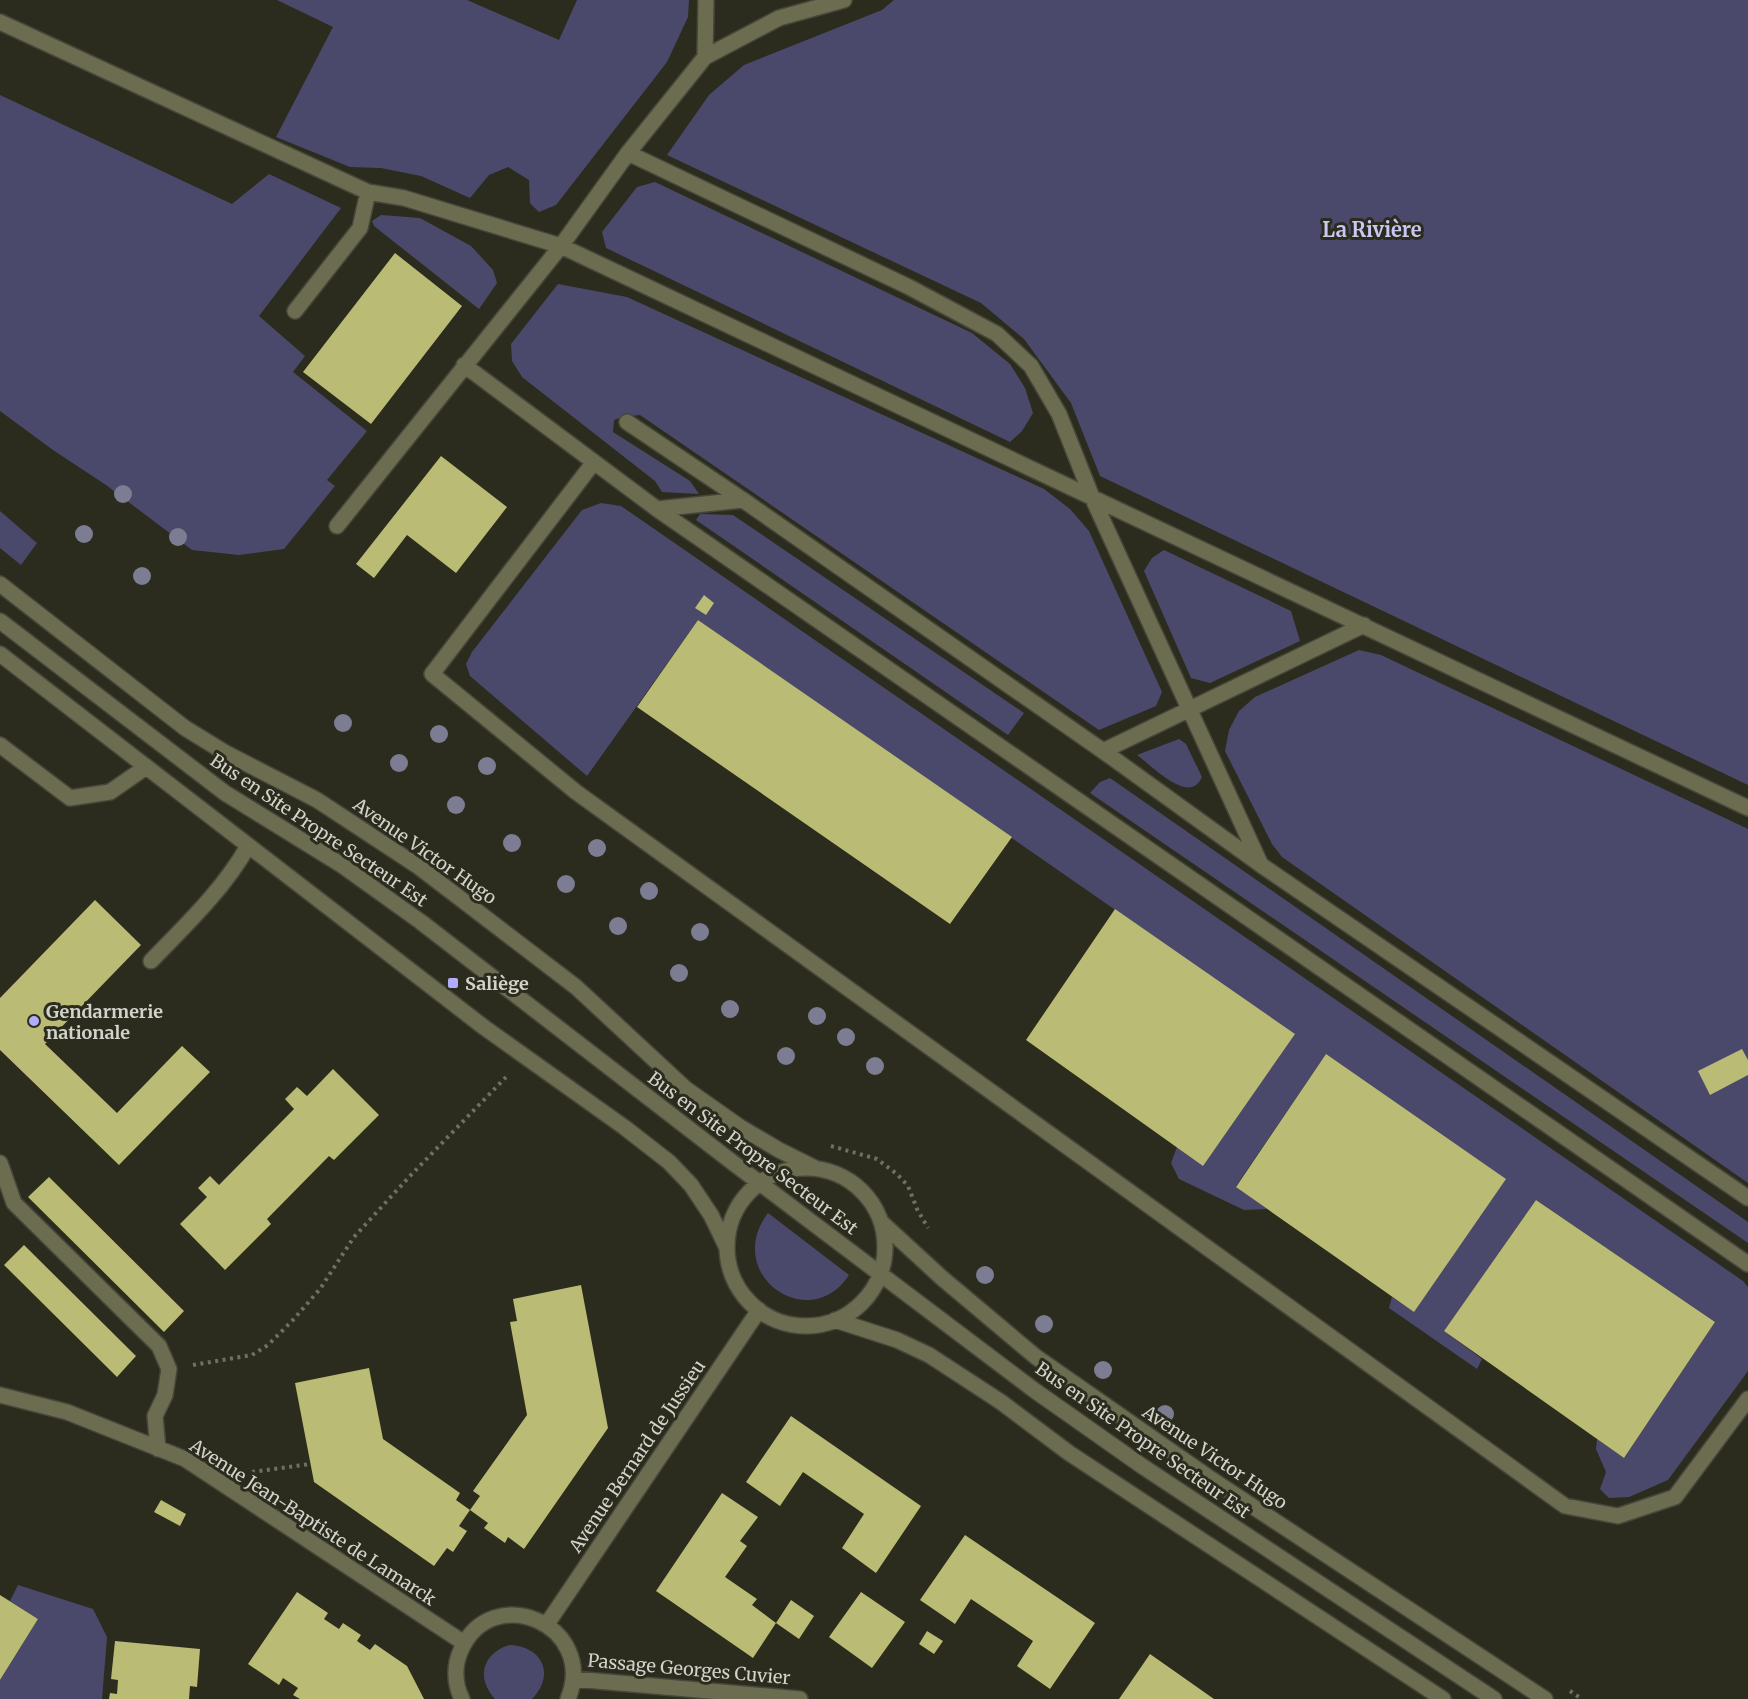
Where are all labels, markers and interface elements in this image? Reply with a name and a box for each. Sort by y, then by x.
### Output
district label: La Rivière [1322,217,1422,242]
street label: Bus en Site Propre Secteur Est [206,749,432,911]
street label: Avenue Victor Hugo [348,792,501,909]
place label: Saliège [465,972,529,995]
marker: Saliège [446,976,460,990]
place label: Gendarmerie nationale [46,1000,163,1044]
marker: Gendarmerie nationale [27,1014,41,1028]
street label: Bus en Site Propre Secteur Est [643,1066,863,1240]
street label: Avenue Bernard de Jussieu [563,1355,710,1558]
street label: Bus en Site Propre Secteur Est [1031,1357,1255,1523]
street label: Avenue Victor Hugo [1137,1399,1292,1514]
street label: Avenue Jean-Baptiste de Lamarck [185,1433,441,1611]
street label: Passage Georges Cuvier [586,1649,792,1689]

